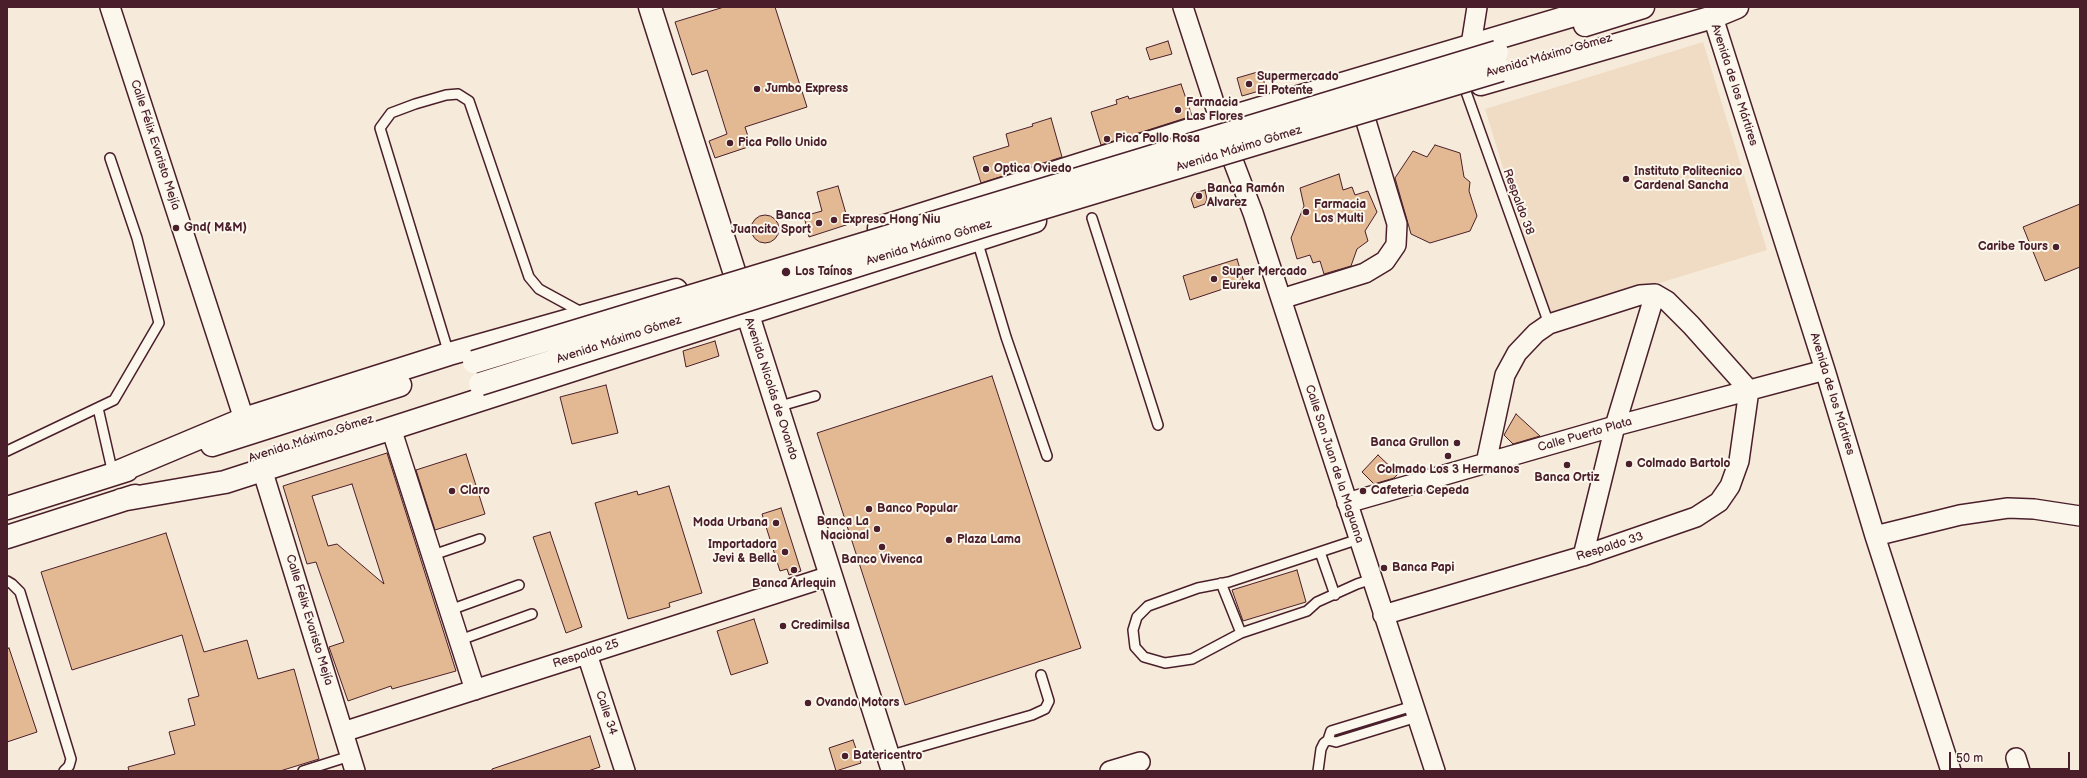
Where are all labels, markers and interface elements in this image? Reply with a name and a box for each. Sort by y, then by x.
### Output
street label: Avenida de los Mártires [1707,22,1761,148]
street label: Avenida Máximo Gómez [1484,31,1614,81]
place label: Supermercado El Potente [1257,70,1339,98]
street label: Calle Félix Evaristo Mejía [127,78,183,212]
marker: Supermercado El Potente [1244,79,1254,89]
place label: Jumbo Express [765,82,848,96]
marker: Jumbo Express [752,84,762,94]
place label: Farmacia Las Flores [1186,96,1243,124]
marker: Farmacia Las Flores [1173,105,1183,115]
street label: Avenida Máximo Gómez [1175,123,1303,175]
place label: Pica Pollo Rosa [1115,132,1200,146]
marker: Pica Pollo Rosa [1102,134,1112,144]
place label: Pica Pollo Unido [738,136,827,150]
marker: Pica Pollo Unido [725,138,735,148]
place label: Optica Oviedo [994,162,1071,176]
marker: Optica Oviedo [981,164,991,174]
place label: Instituto Politecnico Cardenal Sancha [1634,165,1742,193]
street label: Respaldo 38 [1499,167,1537,237]
marker: Instituto Politecnico Cardenal Sancha [1621,174,1631,184]
place label: Banca Ramón Alvarez [1207,182,1285,210]
marker: Banca Ramón Alvarez [1194,191,1204,201]
place label: Farmacia Los Multi [1314,198,1366,226]
marker: Farmacia Los Multi [1301,207,1311,217]
place label: Banca Juancito Sport [731,209,811,237]
place label: Expreso Hong Niu [842,213,940,227]
marker: Expreso Hong Niu [829,215,839,225]
street label: Avenida Máximo Gómez [865,217,993,269]
marker: Banca Juancito Sport [814,218,824,228]
place label: Gnd( M&M) [184,221,247,235]
marker: Gnd( M&M) [171,223,181,233]
place label: Caribe Tours [1978,240,2048,254]
marker: Caribe Tours [2051,242,2061,252]
place label: Los Taínos [795,265,853,279]
place label: Super Mercado Eureka [1222,265,1307,293]
marker: Los Taínos [780,266,792,278]
marker: Super Mercado Eureka [1209,274,1219,284]
street label: Avenida Máximo Gómez [555,313,683,367]
street label: Avenida Nicolás de Ovando [741,316,801,462]
street label: Avenida de los Mártires [1807,331,1857,457]
street label: Calle San Juan de la Maguana [1302,383,1366,545]
street label: Avenida Máximo Gómez [247,412,375,466]
street label: Calle Puerto Plata [1536,415,1634,455]
place label: Banca Grullon [1370,436,1449,450]
marker: Banca Grullon [1452,438,1462,448]
marker: Colmado Los 3 Hermanos [1443,451,1453,461]
place label: Colmado Bartolo [1637,457,1730,471]
marker: Colmado Bartolo [1624,459,1634,469]
marker: Banca Ortiz [1562,460,1572,470]
place label: Colmado Los 3 Hermanos [1377,463,1519,477]
place label: Banca Ortiz [1534,471,1600,485]
place label: Claro [460,484,490,498]
place label: Cafeteria Cepeda [1371,484,1469,498]
marker: Claro [447,486,457,496]
marker: Cafeteria Cepeda [1358,486,1368,496]
place label: Banco Popular [877,502,958,516]
marker: Banco Popular [864,504,874,514]
place label: Banca La Nacional [817,515,869,543]
place label: Moda Urbana [693,516,768,530]
marker: Moda Urbana [771,518,781,528]
marker: Banca La Nacional [872,524,882,534]
street label: Respaldo 33 [1575,529,1645,565]
place label: Plaza Lama [957,533,1021,547]
marker: Plaza Lama [944,535,954,545]
place label: Importadora Jevi & Bella [708,538,777,566]
marker: Banco Vivenca [877,542,887,552]
marker: Importadora Jevi & Bella [780,547,790,557]
street label: Calle Félix Evaristo Mejía [282,553,336,687]
place label: Banco Vivenca [841,553,923,567]
place label: Banca Papi [1392,561,1454,575]
marker: Banca Papi [1379,563,1389,573]
marker: Banca Arlequin [789,565,799,575]
place label: Banca Arlequin [752,577,836,591]
place label: Credimilsa [791,619,850,633]
marker: Credimilsa [778,621,788,631]
street label: Respaldo 25 [551,637,621,671]
street label: Calle 34 [592,689,620,737]
place label: Ovando Motors [816,696,899,710]
marker: Ovando Motors [803,698,813,708]
scale bar [1951,744,2072,770]
place label: Batericentro [853,749,922,763]
marker: Batericentro [840,751,850,761]
text: 50 m [1956,751,1983,766]

